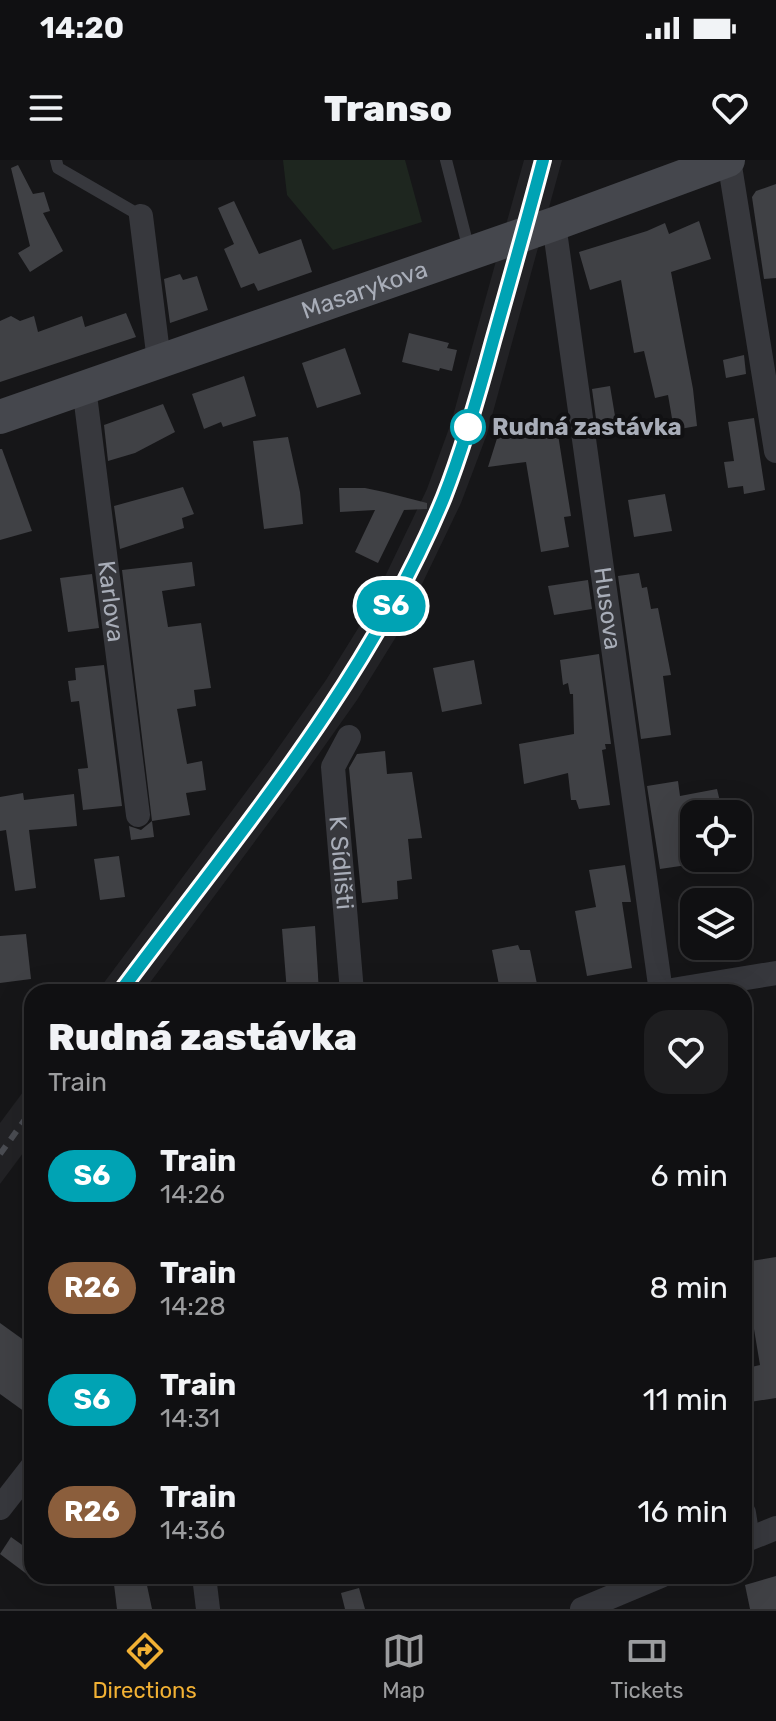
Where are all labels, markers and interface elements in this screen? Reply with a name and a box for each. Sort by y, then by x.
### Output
text: 14:20 [40,10,124,46]
icon: menu [24,86,68,130]
icon: heart [708,86,752,130]
text: Transo [324,87,452,130]
street label: Masarykova [298,255,431,325]
marker: Rudná zastávka [451,410,485,444]
place label: Rudná zastávka [492,413,682,441]
street label: Karlova [92,559,130,644]
street label: Husova [588,565,627,651]
line badge: S6 [355,580,427,632]
text: S6 [373,589,409,622]
map controls [680,800,752,960]
button: locate [680,800,752,872]
street label: K Sídlišti [323,815,359,911]
button: layers [680,888,752,960]
button: heart [644,1010,728,1094]
text: Rudná zastávka [48,1014,357,1060]
text: Train [48,1067,107,1098]
text: Train [160,1143,236,1179]
text: 6 min [650,1158,728,1194]
text: S6 [74,1159,110,1192]
text: 14:26 [160,1179,225,1210]
text: Train [160,1255,236,1291]
text: 8 min [649,1270,728,1306]
text: R26 [64,1271,120,1304]
text: 14:28 [160,1291,226,1322]
text: Train [160,1367,236,1403]
text: 11 min [643,1382,728,1418]
text: S6 [74,1383,110,1416]
text: 14:31 [160,1403,220,1434]
text: Train [160,1479,236,1515]
text: 16 min [638,1494,728,1530]
text: R26 [64,1495,120,1528]
text: 14:36 [160,1515,225,1546]
tab: Directions [92,1629,197,1704]
tab: Map [382,1629,426,1704]
tab: Tickets [611,1629,684,1704]

